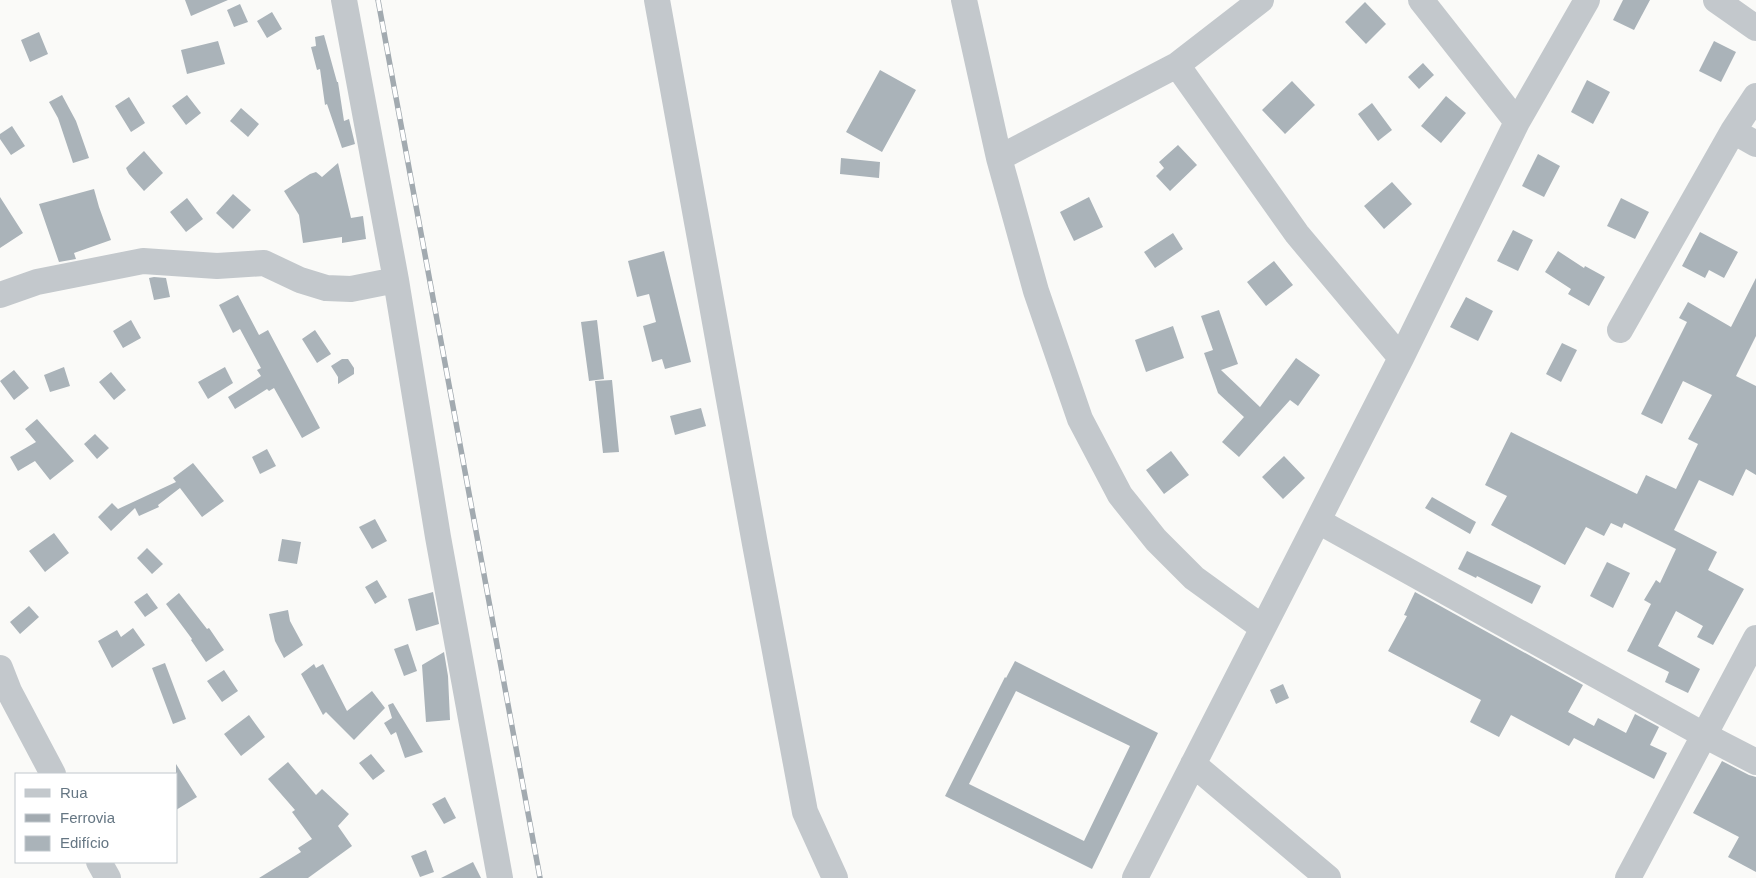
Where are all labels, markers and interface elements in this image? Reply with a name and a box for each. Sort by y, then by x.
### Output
legend [15,773,178,863]
text: Rua [60,784,88,801]
text: Ferrovia [60,809,116,826]
text: Edifício [60,834,109,851]

